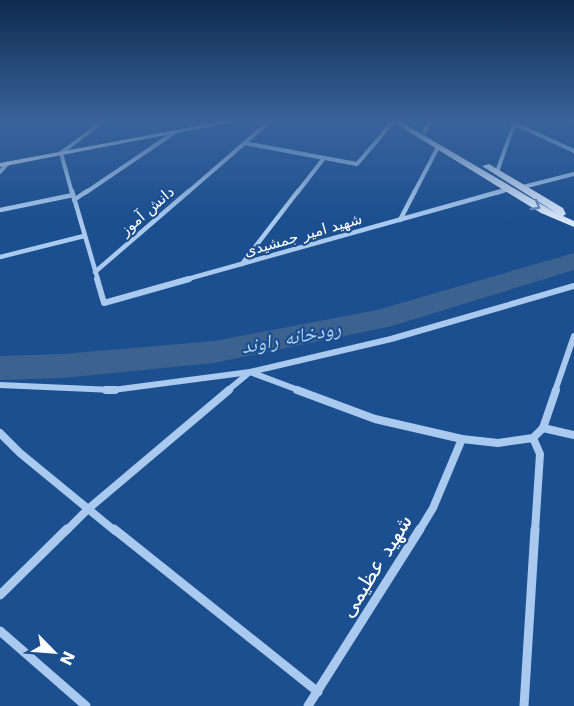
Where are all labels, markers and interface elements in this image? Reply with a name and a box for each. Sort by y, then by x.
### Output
street label: دانش آموز [115,183,178,240]
one-way arrow [530,198,540,210]
street label: شهید امیر جمشیدی [242,210,364,260]
water label: رودخانه راوند [239,316,343,358]
street label: شهید عظیمی [335,510,417,622]
north arrow [24,622,84,682]
text: N [56,648,79,668]

